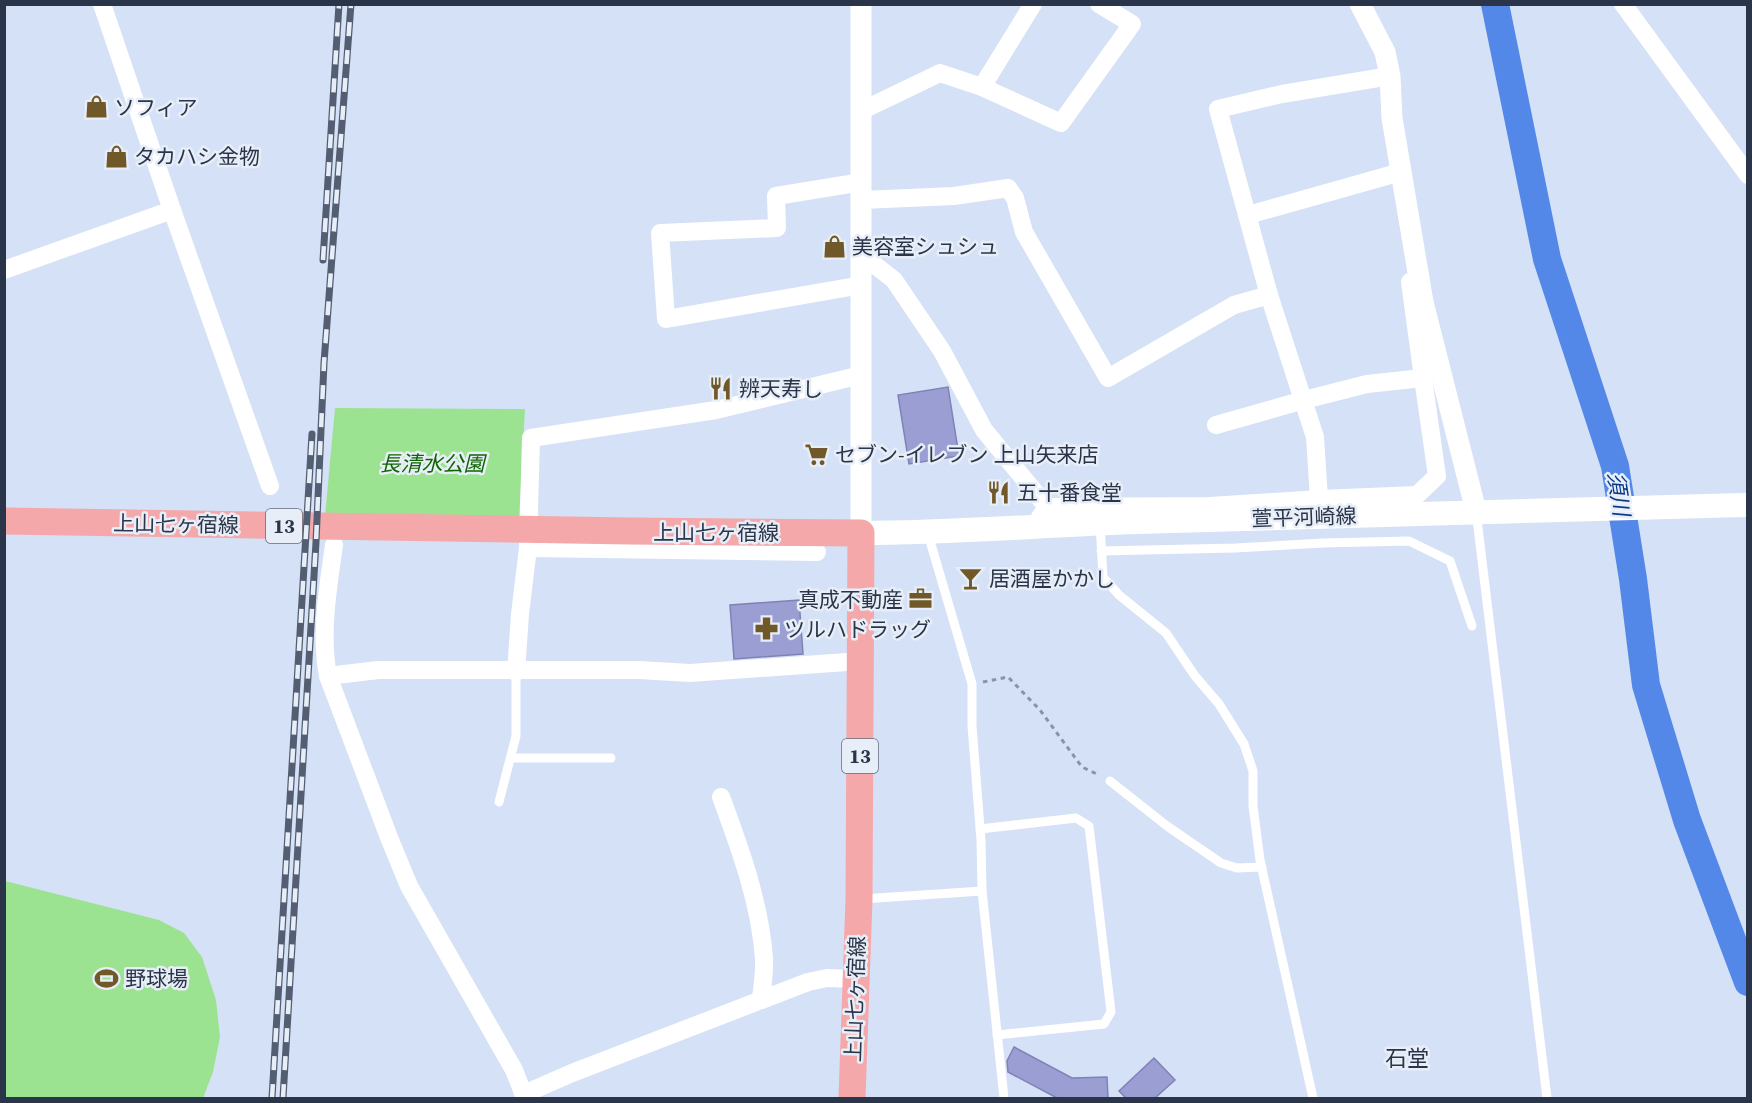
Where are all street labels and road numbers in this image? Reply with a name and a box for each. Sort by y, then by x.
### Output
street label: 萱平河崎線 [1251,501,1357,533]
street label: 上山七ヶ宿線 [113,508,239,540]
road number: 13 [266,509,302,543]
street label: 上山七ヶ宿線 [653,518,779,547]
road number: 13 [842,739,878,773]
street label: 上山七ヶ宿線 [838,936,872,1062]

